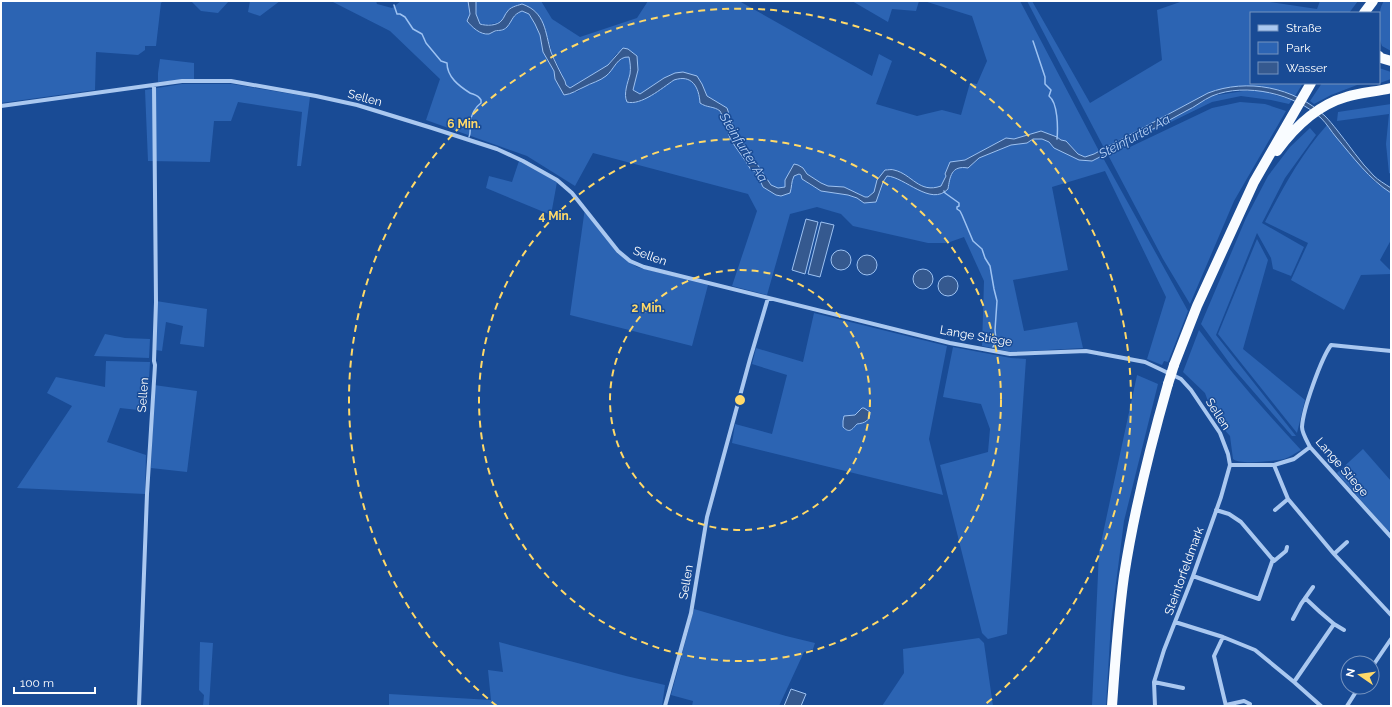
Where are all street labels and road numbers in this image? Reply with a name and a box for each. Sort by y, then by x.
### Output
street label: Sellen [346,87,384,109]
street label: Sellen [631,243,669,269]
street label: Lange Stiege [939,323,1013,349]
street label: Sellen [135,377,151,413]
street label: Sellen [1203,396,1233,432]
street label: Lange Stiege [1313,435,1371,499]
street label: Steintorfeldmark [1162,524,1207,617]
street label: Sellen [676,564,696,600]

